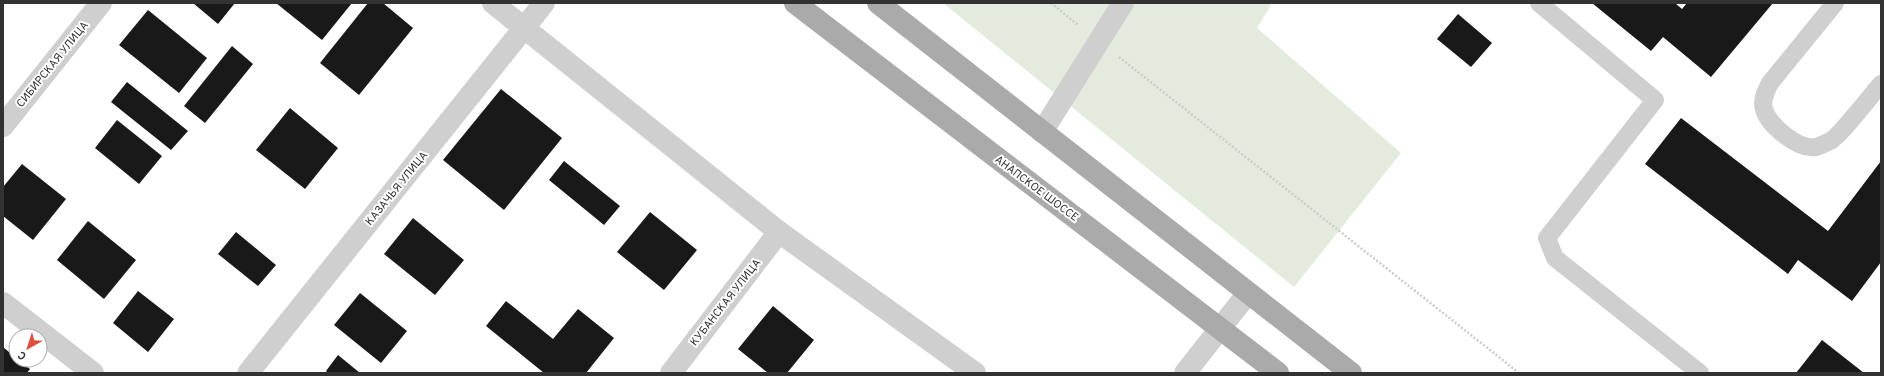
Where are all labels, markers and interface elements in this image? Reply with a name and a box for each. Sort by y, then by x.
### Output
street label: СИБИРСКАЯ УЛИЦА [14,19,92,111]
street label: КАЗАЧЬЯ УЛИЦА [363,149,431,229]
street label: АНАПСКОЕ ШОССЕ [992,153,1081,225]
street label: КУБАНСКАЯ УЛИЦА [687,256,764,349]
north arrow [8,328,48,368]
text: С [15,347,29,363]

